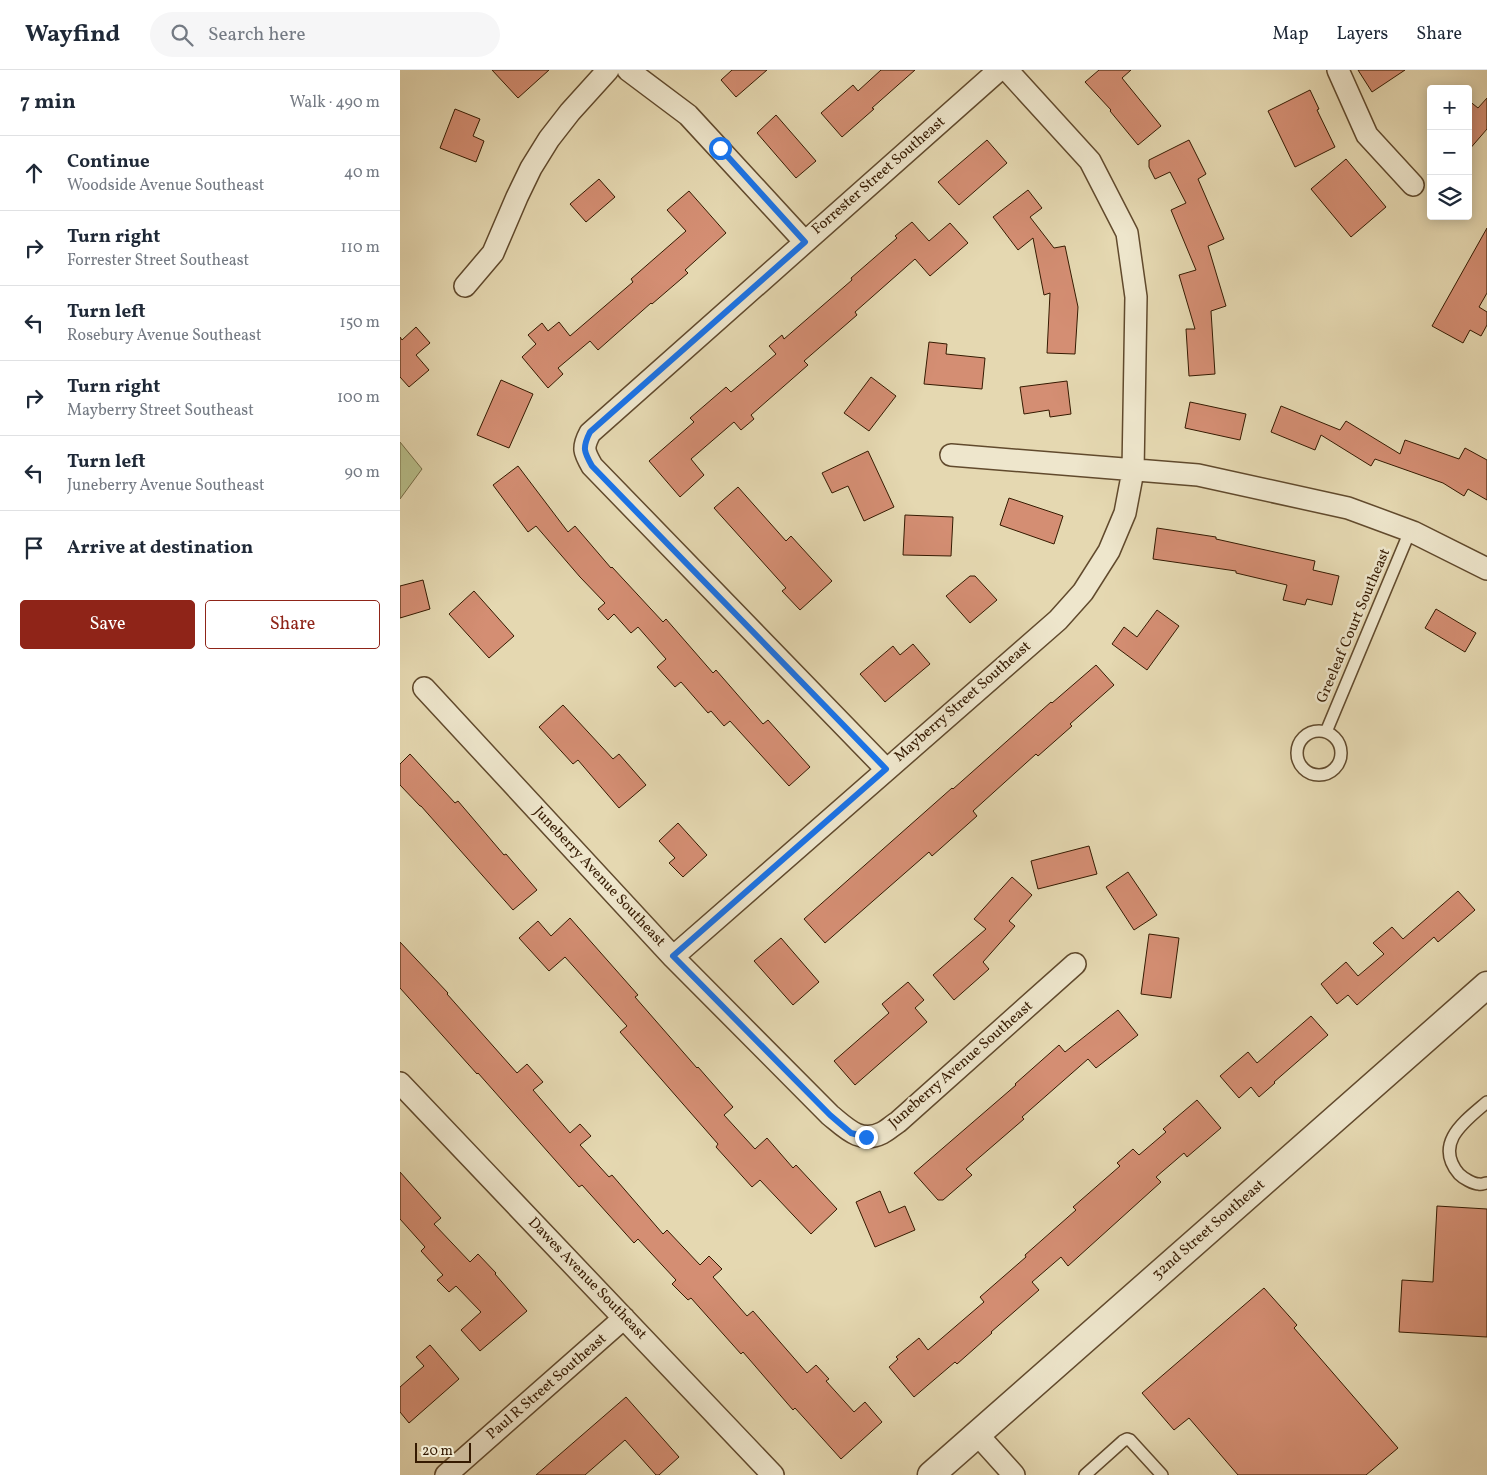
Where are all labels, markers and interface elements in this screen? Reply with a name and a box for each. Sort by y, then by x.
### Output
search box [150,12,500,57]
text: Wayfind [25,18,120,52]
icon: search [168,21,196,49]
text: Search here [208,22,305,48]
text: Map [1272,22,1308,47]
text: Layers [1336,22,1388,47]
text: Share [1416,22,1462,47]
map controls [1427,85,1472,220]
button: + [1427,85,1472,130]
text: 7 min [20,88,76,117]
text: Walk · 490 m [289,92,380,114]
street label: Forrester Street Southeast [808,112,950,240]
button: − [1427,130,1472,175]
route start [709,137,732,160]
text: Continue [67,149,150,175]
icon: ahead [20,159,48,187]
text: 40 m [344,162,380,184]
text: Woodside Avenue Southeast [67,175,264,197]
button: layers [1427,175,1472,220]
text: Turn right [67,224,160,250]
icon: right [20,234,48,262]
text: 110 m [341,237,380,259]
text: Forrester Street Southeast [67,250,249,272]
text: Turn left [67,299,146,325]
icon: left [20,309,48,337]
text: 150 m [339,312,380,334]
text: Rosebury Avenue Southeast [67,325,262,347]
text: Turn right [67,374,160,400]
icon: right [20,384,48,412]
text: 100 m [337,387,380,409]
text: Mayberry Street Southeast [67,400,254,422]
text: Turn left [67,449,146,475]
icon: left [20,459,48,487]
text: 90 m [344,462,380,484]
text: Juneberry Avenue Southeast [67,475,265,497]
icon: arrive [20,534,48,562]
text: Arrive at destination [67,535,253,561]
street label: Greeleaf Court Southeast [1312,545,1396,707]
button: Save [20,600,195,649]
button: Share [205,600,380,649]
street label: Mayberry Street Southeast [890,637,1036,767]
street label: Juneberry Avenue Southeast [528,802,670,952]
street label: Juneberry Avenue Southeast [884,996,1038,1134]
route end [855,1126,878,1149]
street label: 32nd Street Southeast [1148,1175,1270,1285]
street label: Dawes Avenue Southeast [523,1213,651,1345]
street label: Paul R Street Southeast [482,1329,612,1445]
scale bar [415,1440,471,1463]
text: 20 m [422,1442,453,1461]

